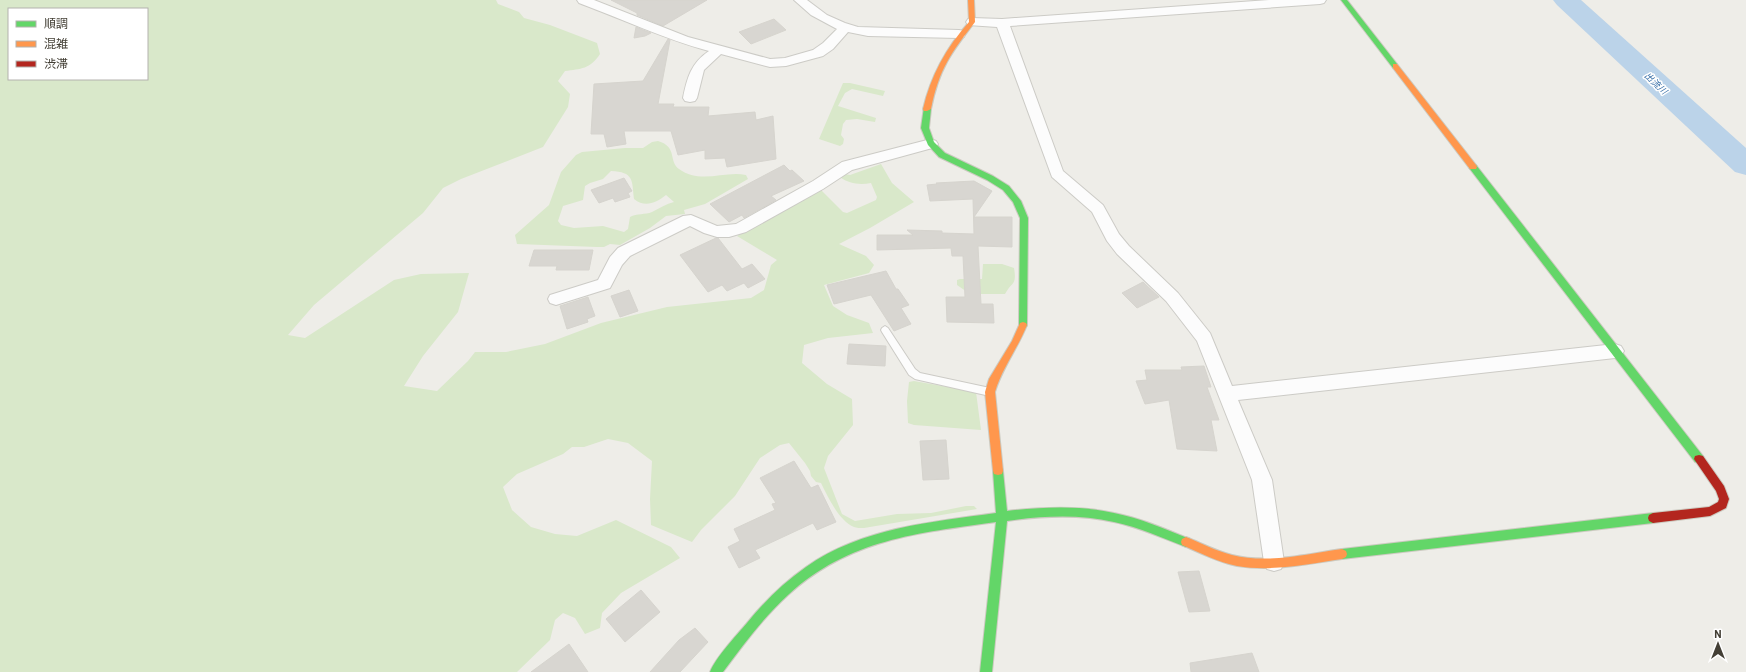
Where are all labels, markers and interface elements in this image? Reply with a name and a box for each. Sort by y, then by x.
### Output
legend [8,8,148,80]
text: 順調 [44,16,68,30]
text: 混雑 [44,36,68,50]
text: 渋滞 [44,56,68,70]
water label: 出流川 [1642,70,1670,97]
north arrow [1698,624,1738,664]
text: N [1714,627,1722,640]

